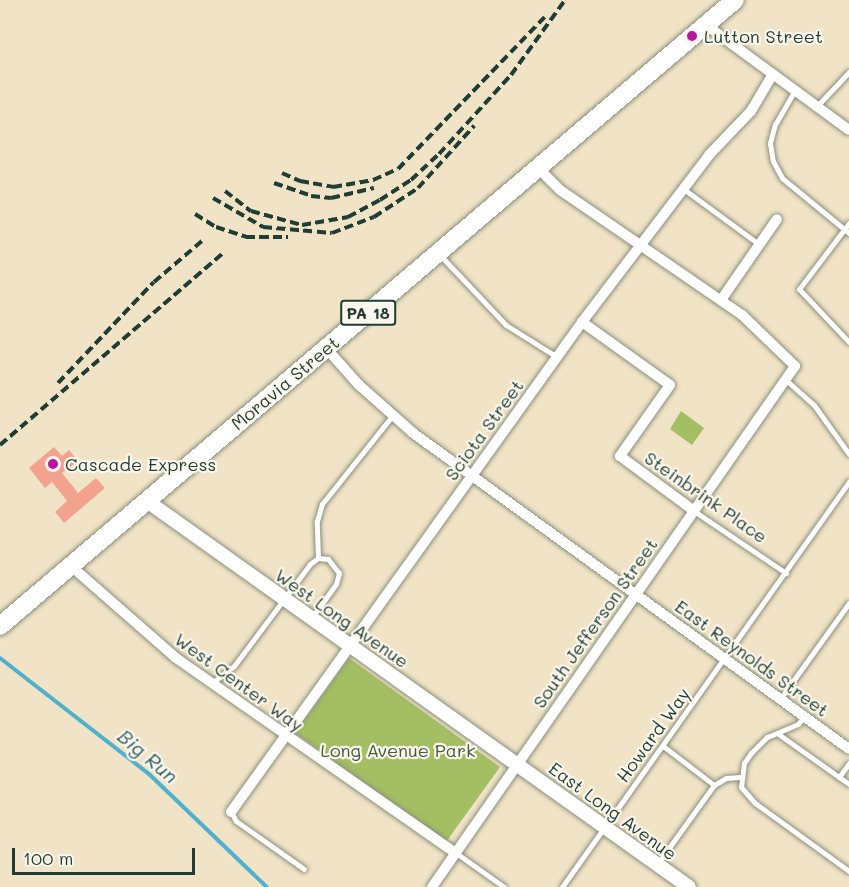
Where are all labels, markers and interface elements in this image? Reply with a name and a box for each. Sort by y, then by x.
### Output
place label: Lutton Street [704,25,823,47]
marker: Lutton Street [685,29,699,43]
road number: PA 18 [340,300,397,326]
street label: Moravia Street [227,331,343,435]
street label: Sciota Street [440,375,528,485]
street label: Steinbrink Place [641,447,771,547]
place label: Cascade Express [65,453,216,475]
marker: Cascade Express [46,457,60,471]
street label: South Jefferson Street [528,534,662,712]
street label: West Long Avenue [271,564,413,672]
street label: East Reynolds Street [671,595,833,721]
street label: West Center Way [171,628,307,736]
street label: Howard Way [612,684,694,786]
water label: Big Run [113,724,183,788]
park label: Long Avenue Park [320,739,476,761]
street label: East Long Avenue [545,757,681,865]
scale bar [15,836,198,874]
text: 100 m [23,846,73,870]

